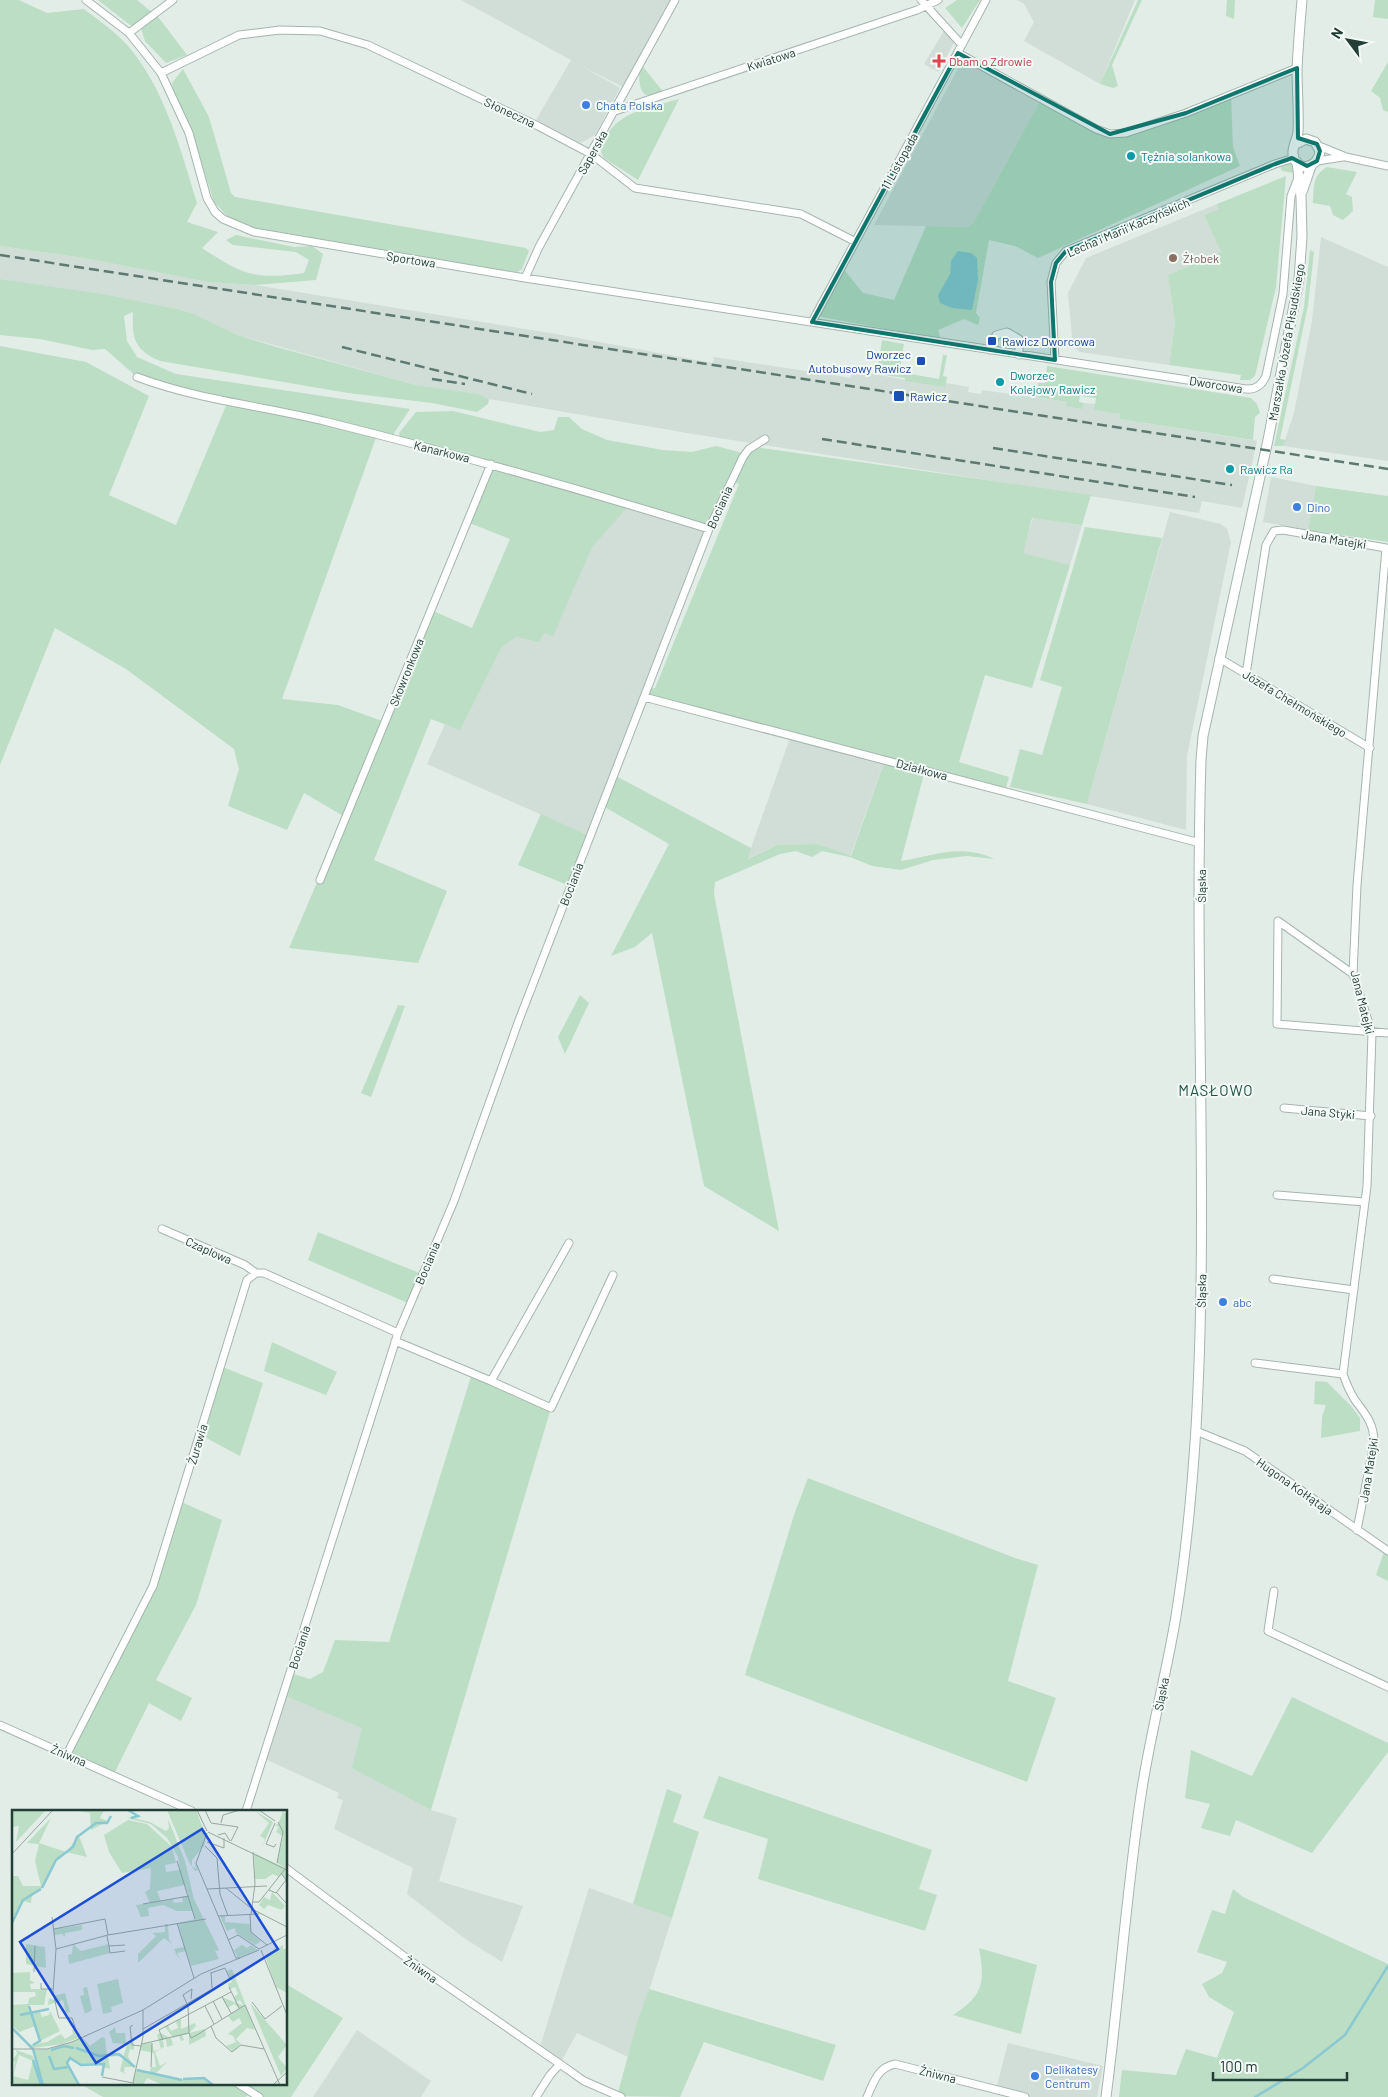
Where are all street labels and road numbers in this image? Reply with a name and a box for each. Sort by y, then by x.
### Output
street label: Kwiatowa [745,45,797,73]
street label: Słoneczna [482,94,538,130]
street label: Saperska [574,128,610,176]
street label: 11 Listopada [878,130,920,192]
street label: Lecha i Marii Kaczyńskich [1064,195,1192,259]
street label: Sportowa [385,248,437,270]
street label: Marszałka Józefa Piłsudskiego [1265,262,1307,422]
street label: Dworcowa [1188,373,1244,395]
street label: Kanarkowa [413,437,471,465]
street label: Bociania [703,484,735,530]
street label: Jana Matejki [1301,527,1367,551]
street label: Skowronkowa [386,636,426,708]
street label: Józefa Chełmońskiego [1240,666,1350,740]
street label: Działkowa [895,755,949,783]
street label: Bociania [556,860,586,908]
street label: Śląska [1194,869,1208,903]
street label: Jana Matejki [1348,969,1378,1035]
street label: Jana Styki [1300,1103,1356,1121]
street label: Czaplowa [184,1234,234,1266]
street label: Bociania [412,1239,442,1287]
street label: Śląska [1194,1274,1208,1308]
street label: Żurawia [184,1422,210,1466]
street label: Jana Matejki [1356,1437,1380,1503]
street label: Hugona Kołłątaja [1254,1454,1336,1518]
street label: Bociania [285,1623,313,1671]
street label: Śląska [1151,1676,1171,1712]
street label: Żniwna [49,1741,89,1769]
street label: Żniwna [402,1953,440,1985]
street label: Żniwna [918,2063,958,2085]

